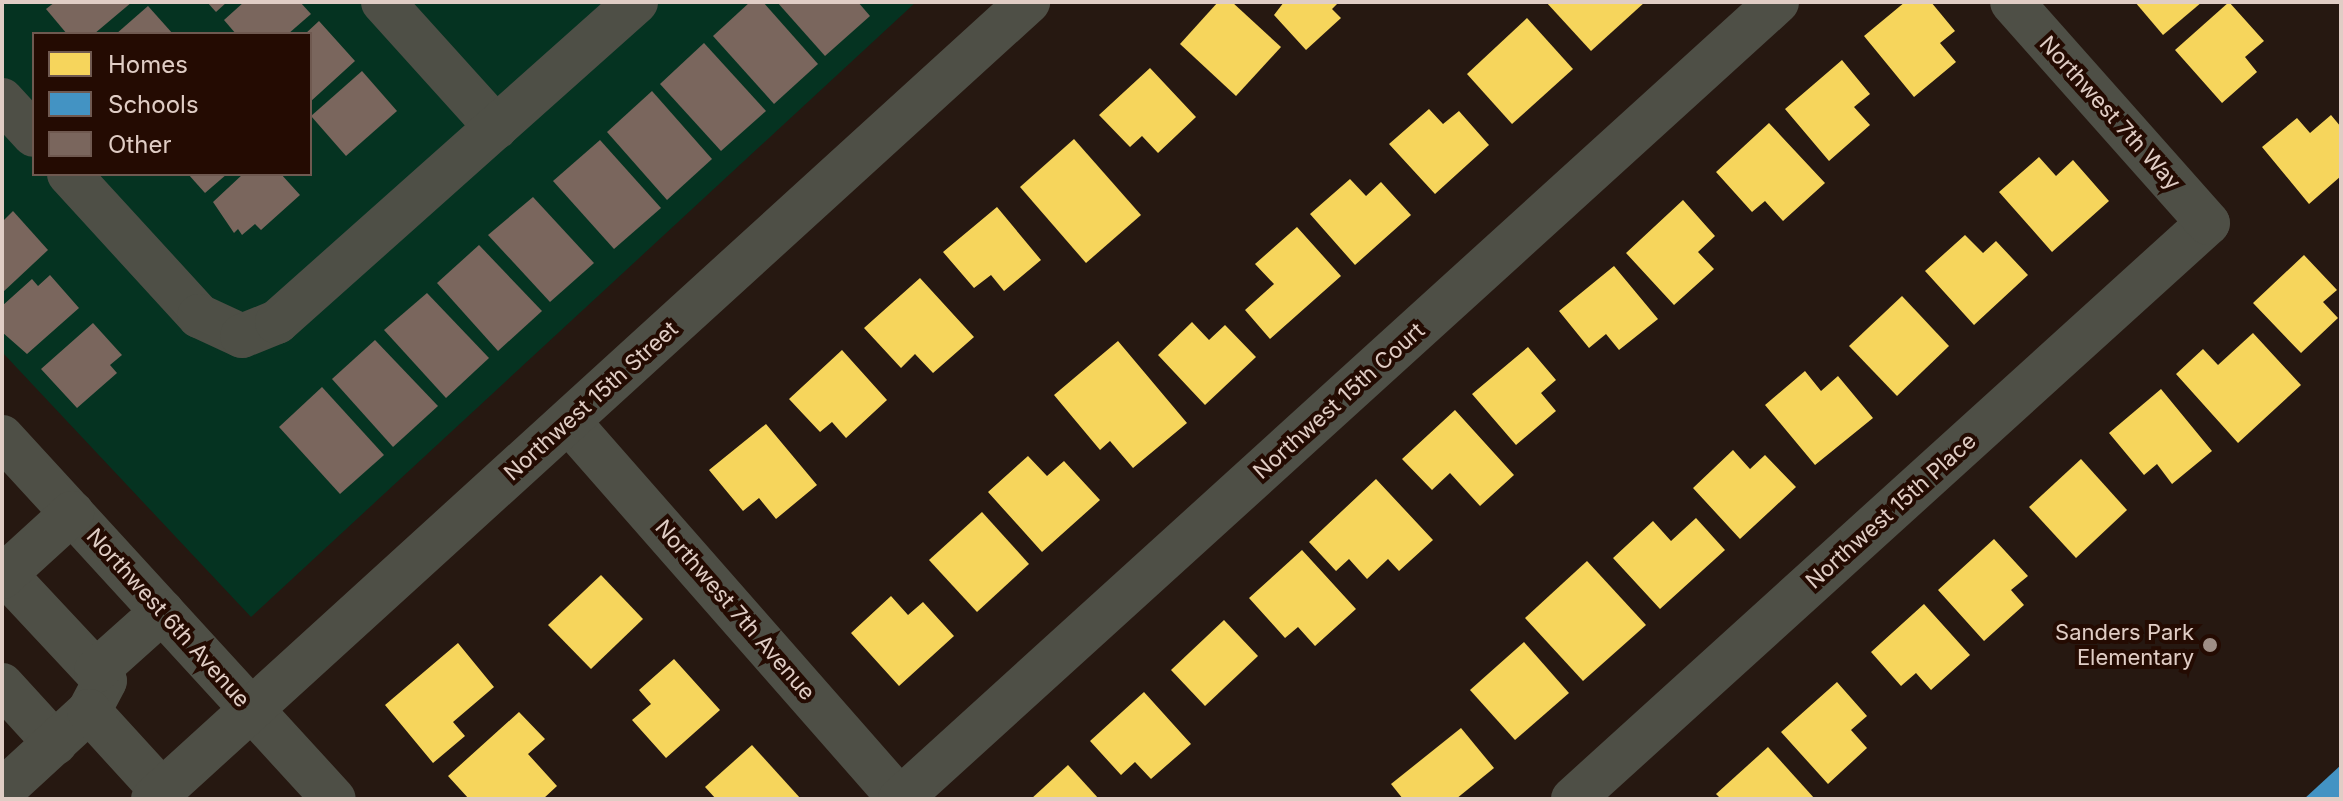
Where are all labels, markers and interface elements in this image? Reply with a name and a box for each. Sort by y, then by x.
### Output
street label: Northwest 7th Way [2034,31,2186,195]
legend [32,32,312,176]
text: Homes [108,50,188,79]
text: Schools [108,90,199,119]
text: Other [108,130,171,159]
street label: Northwest 15th Street [499,316,683,486]
street label: Northwest 15th Court [1248,317,1430,485]
street label: Northwest 15th Place [1800,428,1982,594]
street label: Northwest 7th Avenue [650,514,820,706]
street label: Northwest 6th Avenue [81,523,255,713]
place label: Sanders Park Elementary [2055,619,2194,670]
marker: Sanders Park Elementary [2201,636,2219,654]

